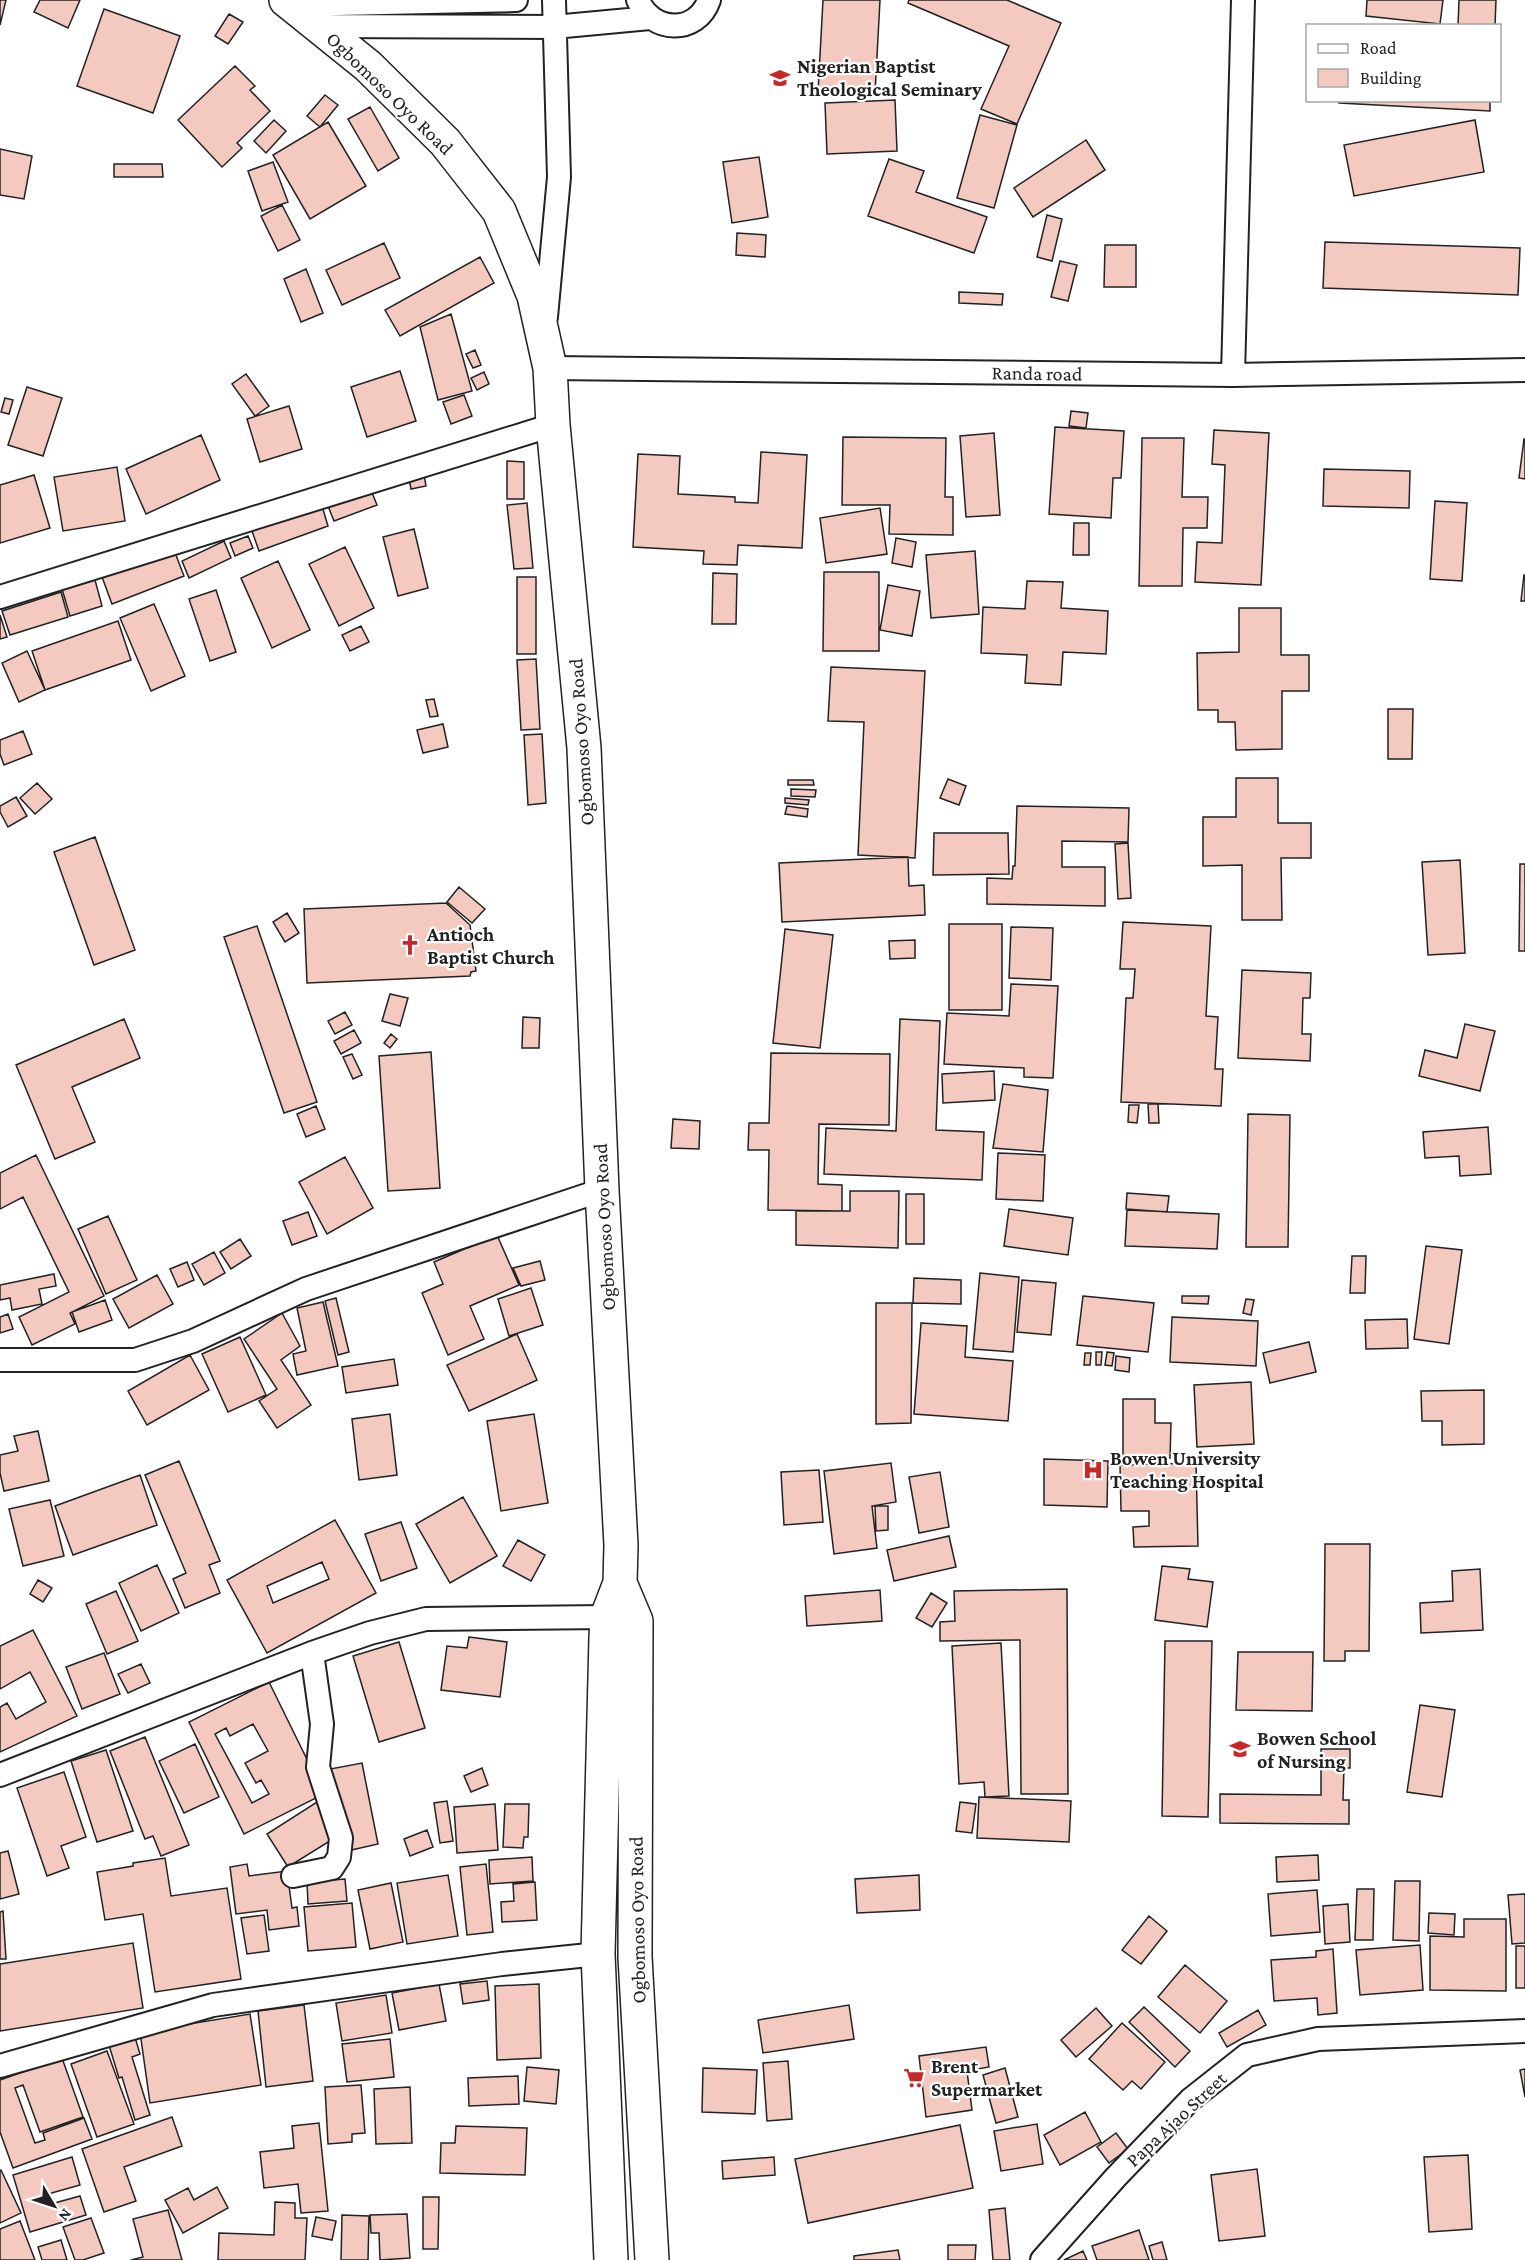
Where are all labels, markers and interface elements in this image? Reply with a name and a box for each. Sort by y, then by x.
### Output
legend [1306,24,1501,102]
street label: Ogbomoso Oyo Road [321,27,458,160]
text: Road [1360,38,1397,58]
place label: Nigerian Baptist Theological Seminary [797,55,982,100]
school or university icon: Nigerian Baptist Theological Seminary [768,66,792,90]
text: Building [1360,68,1422,88]
street label: Randa road [991,361,1083,385]
street label: Ogbomoso Oyo Road [564,657,599,826]
place label: Antioch Baptist Church [426,923,555,968]
church icon: Antioch Baptist Church [398,933,422,957]
street label: Ogbomoso Oyo Road [589,1142,620,1311]
place label: Bowen University Teaching Hospital [1110,1447,1264,1492]
hospital icon: Bowen University Teaching Hospital [1081,1458,1105,1482]
place label: Bowen School of Nursing [1257,1727,1376,1772]
school or university icon: Bowen School of Nursing [1228,1737,1252,1761]
street label: Ogbomoso Oyo Road [625,1836,650,2004]
place label: Brent Supermarket [931,2055,1043,2100]
supermarket icon: Brent Supermarket [902,2066,926,2090]
street label: Papa Ajao Street [1122,2067,1231,2172]
north arrow [24,2176,84,2236]
text: N [55,2206,75,2225]

